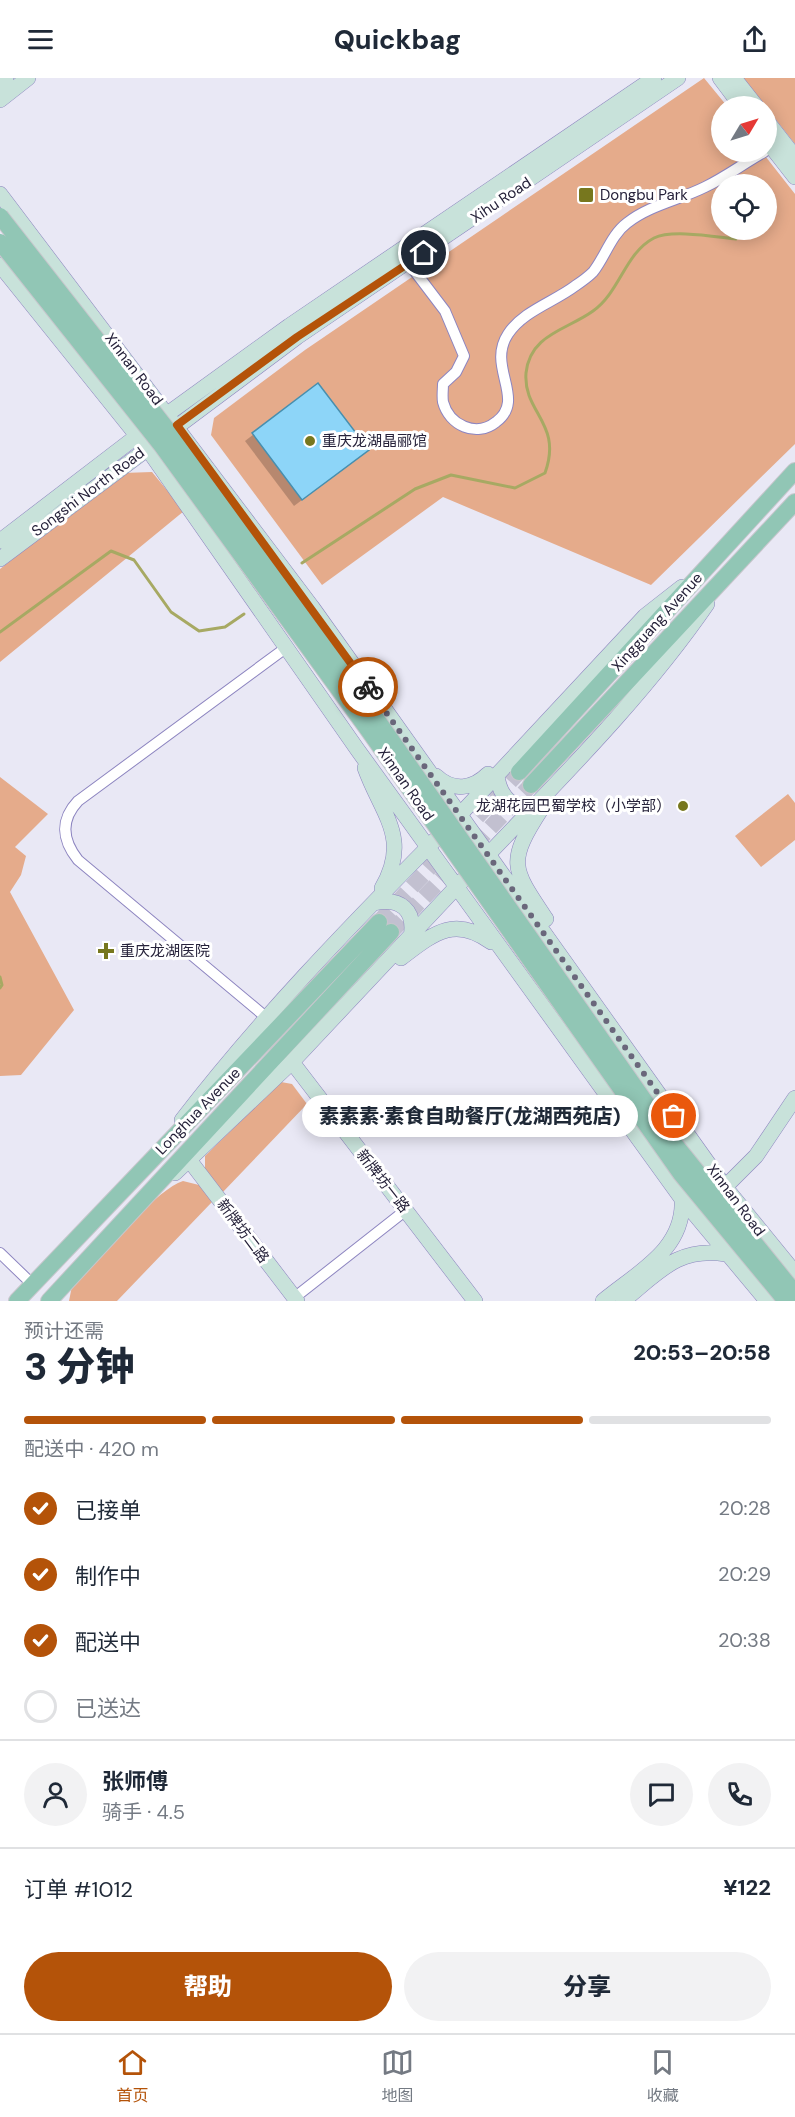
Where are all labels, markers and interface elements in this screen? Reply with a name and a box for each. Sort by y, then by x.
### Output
text: Quickbag [334,22,461,57]
icon: menu [24,23,57,56]
icon: share [738,23,771,56]
north arrow [711,96,777,162]
map controls [711,96,777,240]
street label: Xihu Road [467,172,535,228]
button: locate [711,174,777,240]
place label: Dongbu Park [600,185,688,205]
marker: Dongbu Park [577,186,595,204]
pin [398,227,449,278]
icon: home [407,236,440,269]
street label: Xinnan Road [100,329,168,409]
place label: 重庆龙湖晶郦馆 [322,431,427,451]
marker: 重庆龙湖晶郦馆 [303,434,317,448]
street label: Songshi North Road [27,443,149,541]
street label: Xingguang Avenue [607,568,707,676]
courier [338,657,398,717]
icon: bike [352,671,385,704]
street label: Xinnan Road [373,743,439,825]
place label: 龙湖花园巴蜀学校（小学部） [476,796,671,816]
marker: 龙湖花园巴蜀学校（小学部） [676,799,690,813]
place label: 重庆龙湖医院 [120,941,210,961]
marker: 重庆龙湖医院 [97,942,115,960]
street label: Longhua Avenue [151,1063,245,1159]
pin [648,1090,699,1141]
callout: 素素素·素食自助餐厅(龙湖西苑店) [302,1095,638,1137]
icon: bag [657,1099,690,1132]
text: 素素素·素食自助餐厅(龙湖西苑店) [319,1103,621,1129]
street label: 新牌坊一路 [352,1145,414,1217]
street label: Xinnan Road [702,1160,770,1240]
street label: 新牌坊二路 [212,1195,274,1267]
text: 预计还需 [24,1318,104,1344]
text: 20:53–20:58 [633,1338,771,1367]
text: 3 分钟 [24,1341,135,1392]
text: 配送中 · 420 m [24,1436,159,1462]
icon: check [24,1492,57,1525]
text: 20:28 [719,1495,771,1521]
text: 已接单 [75,1496,141,1525]
icon: check [24,1558,57,1591]
text: 20:29 [718,1561,771,1587]
text: 制作中 [75,1562,141,1591]
icon: check [24,1624,57,1657]
text: 20:38 [718,1627,771,1653]
text: 配送中 [75,1628,141,1657]
text: 已送达 [75,1694,141,1723]
button: person [24,1763,87,1826]
button: chat [630,1763,693,1826]
button: phone [708,1763,771,1826]
text: 张师傅 [102,1767,168,1796]
text: 骑手 · 4.5 [102,1799,185,1825]
text: ¥122 [723,1873,771,1902]
text: 订单 #1012 [24,1875,133,1904]
button: 帮助 [24,1952,392,2021]
button: 分享 [404,1952,771,2021]
tab: 首页 [116,2046,149,2106]
tab: 地图 [381,2046,414,2106]
tab: 收藏 [646,2046,679,2106]

